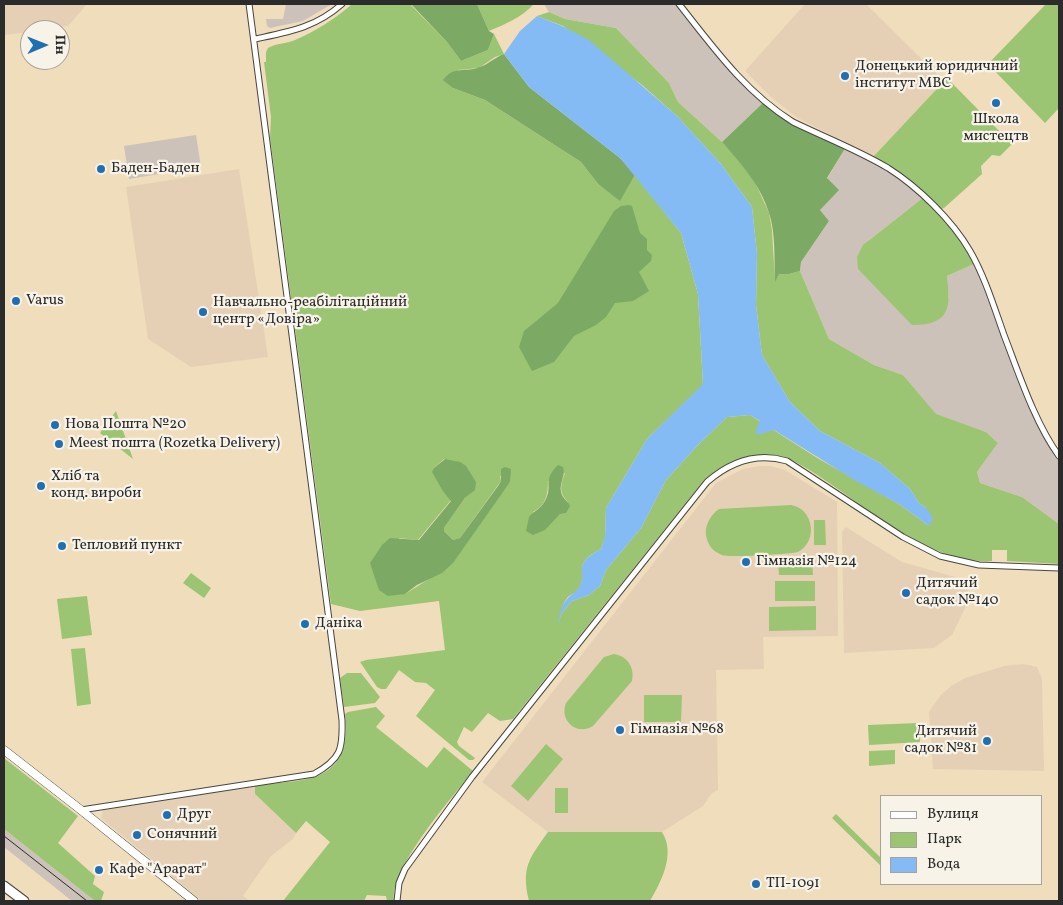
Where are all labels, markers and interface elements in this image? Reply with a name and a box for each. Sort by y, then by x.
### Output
north arrow [20,20,70,70]
text: Пн [50,35,69,55]
place label: Донецький юридичний інститут МВС [855,58,1018,93]
marker: Донецький юридичний інститут МВС [839,70,851,82]
marker: Школа мистецтв [990,97,1002,109]
place label: Школа мистецтв [963,111,1029,146]
place label: Баден-Баден [111,160,200,178]
marker: Баден-Баден [95,163,107,175]
place label: Varus [26,292,64,310]
place label: Навчально-реабілітаційний центр «Довіра» [213,294,407,329]
marker: Varus [10,295,22,307]
marker: Навчально-реабілітаційний центр «Довіра» [197,306,209,318]
place label: Нова Пошта №20 [65,416,186,434]
marker: Нова Пошта №20 [49,419,61,431]
place label: Meest пошта (Rozetka Delivery) [69,435,280,453]
marker: Meest пошта (Rozetka Delivery) [53,438,65,450]
place label: Хліб та конд. вироби [51,468,141,503]
marker: Хліб та конд. вироби [35,480,47,492]
place label: Тепловий пункт [72,537,182,555]
marker: Тепловий пункт [56,540,68,552]
place label: Гімназія №124 [756,553,857,571]
marker: Гімназія №124 [740,556,752,568]
place label: Дитячий садок №140 [916,575,999,610]
marker: Дитячий садок №140 [900,587,912,599]
place label: Даніка [315,615,362,633]
marker: Даніка [299,618,311,630]
place label: Гімназія №68 [630,721,724,739]
place label: Дитячий садок №81 [904,723,977,758]
marker: Гімназія №68 [614,724,626,736]
marker: Дитячий садок №81 [981,735,993,747]
legend [880,795,1043,885]
text: Вулиця [927,804,978,825]
place label: Друг [177,806,211,824]
marker: Друг [161,809,173,821]
place label: Сонячний [147,826,217,844]
marker: Сонячний [131,829,143,841]
text: Парк [927,829,962,850]
text: Вода [927,854,960,875]
place label: Кафе "Арарат" [109,861,207,879]
marker: Кафе "Арарат" [93,864,105,876]
place label: ТП-1091 [766,875,820,893]
marker: ТП-1091 [750,878,762,890]

